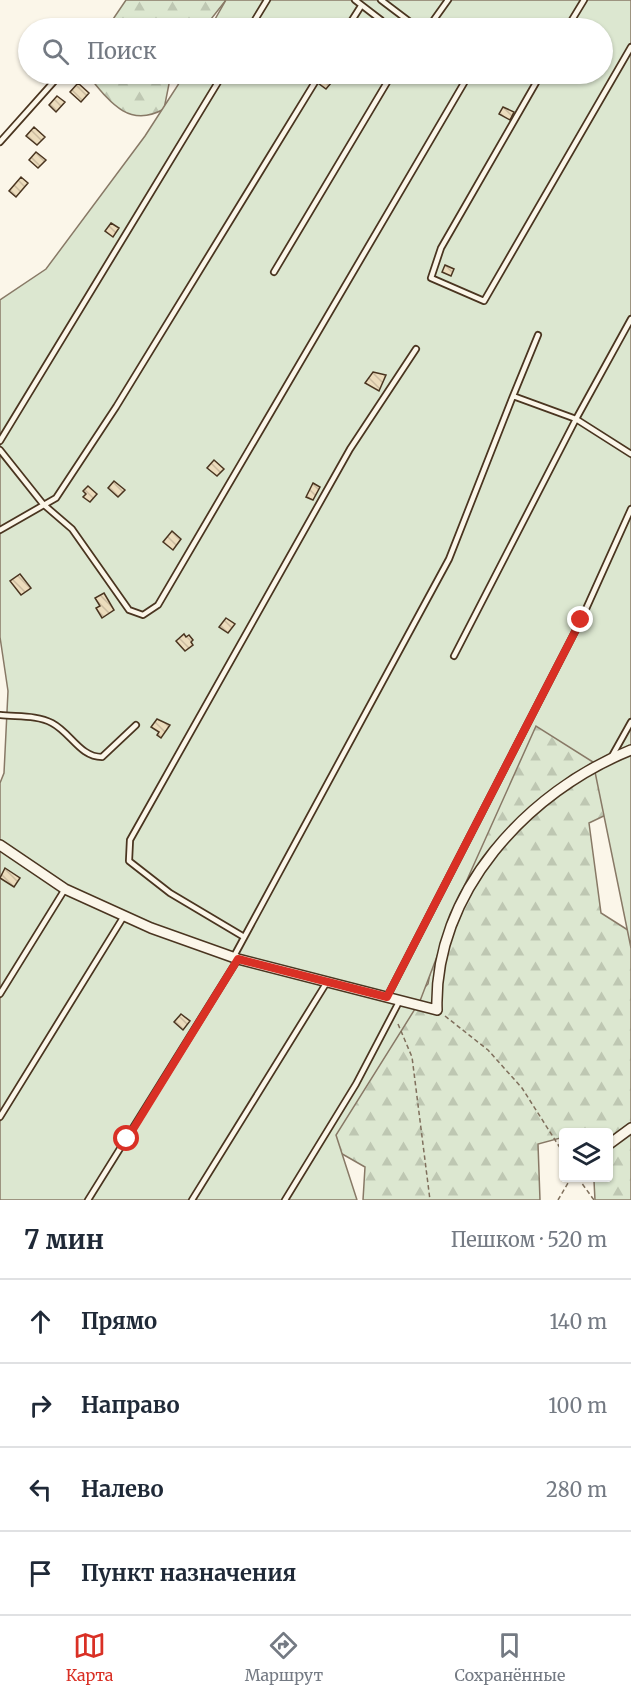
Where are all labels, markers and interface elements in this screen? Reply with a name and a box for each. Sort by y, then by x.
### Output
search box [18,18,613,84]
icon: search [39,35,72,68]
text: Поиск [87,37,157,65]
route end [567,606,593,632]
route start [113,1125,139,1151]
map controls [559,1128,613,1182]
button: layers [559,1128,613,1182]
text: 7 мин [24,1223,104,1256]
text: Пешком · 520 m [451,1227,607,1252]
icon: ahead [24,1305,57,1338]
text: Прямо [81,1307,157,1335]
text: 140 m [550,1309,607,1334]
icon: right [24,1389,57,1422]
text: Направо [81,1391,180,1419]
text: 100 m [548,1393,607,1418]
icon: left [24,1473,57,1506]
text: Налево [81,1475,164,1503]
text: 280 m [546,1477,607,1502]
icon: arrive [24,1557,57,1590]
text: Пункт назначения [81,1559,296,1587]
tab: Карта [66,1629,113,1685]
tab: Маршрут [245,1629,323,1685]
tab: Сохранённые [455,1629,565,1685]

